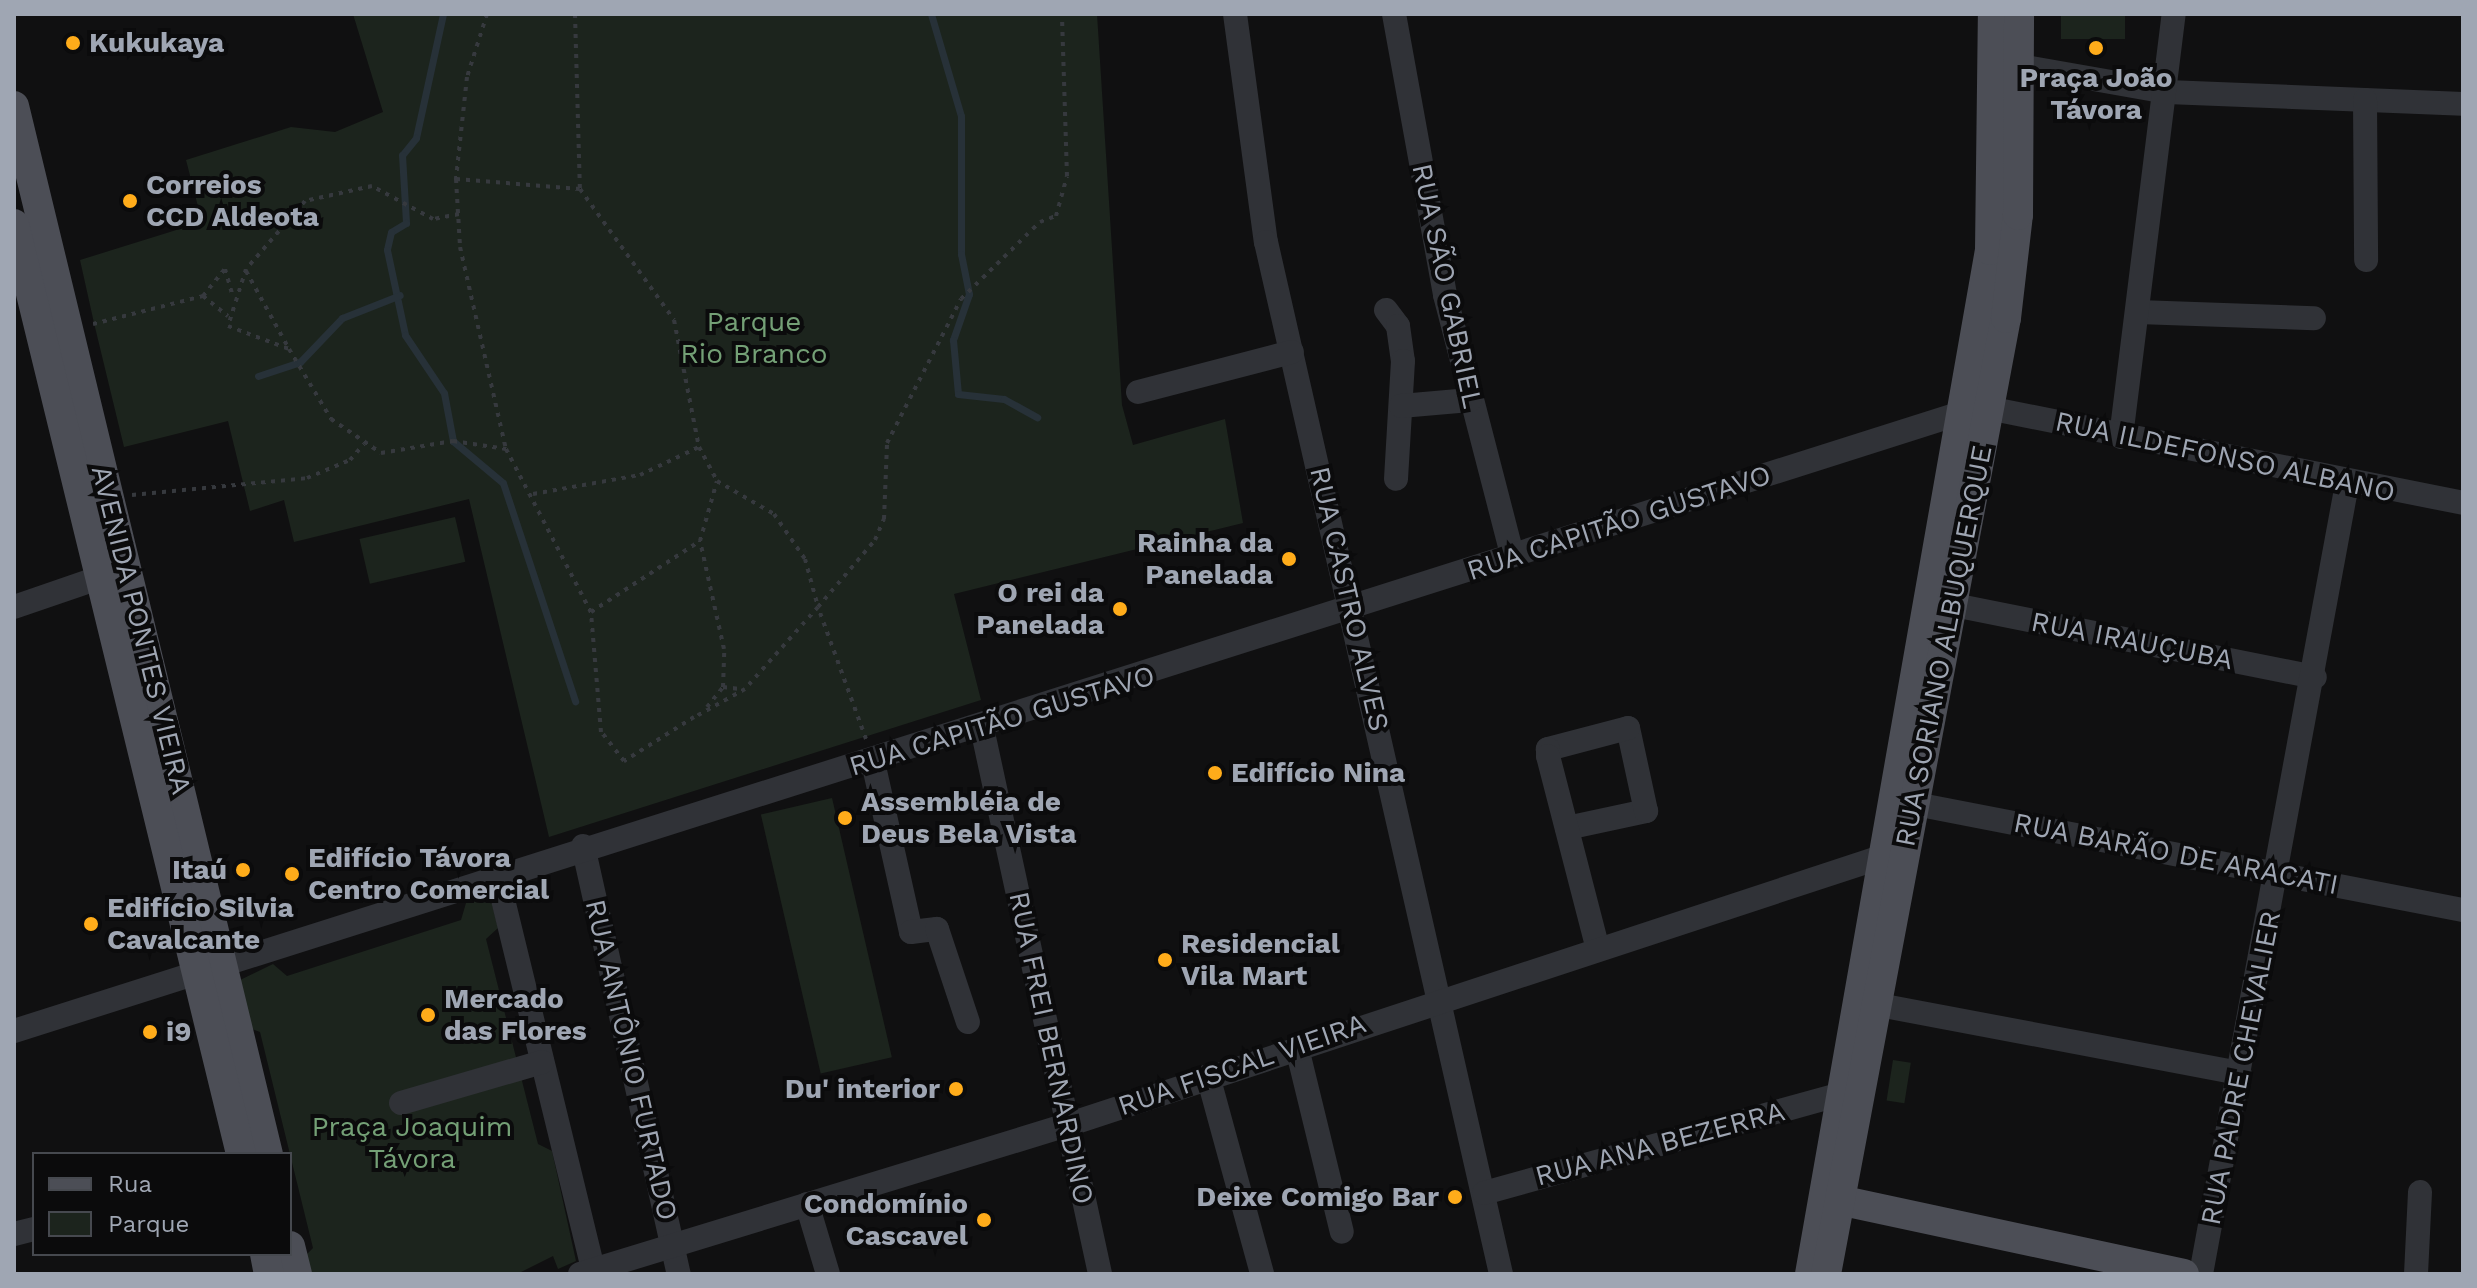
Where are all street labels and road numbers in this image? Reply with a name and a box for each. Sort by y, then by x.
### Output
street label: RUA SÃO GABRIEL [1405,160,1489,412]
street label: RUA ILDEFONSO ALBANO [2051,404,2399,510]
street label: RUA SORIANO ALBUQUERQUE [1888,441,2000,851]
street label: RUA CAPITÃO GUSTAVO [1462,458,1776,588]
street label: AVENIDA PONTES VIEIRA [84,461,198,799]
street label: RUA CASTRO ALVES [1302,462,1396,736]
street label: RUA IRAUÇUBA [2028,605,2236,677]
street label: RUA CAPITÃO GUSTAVO [845,658,1159,784]
street label: RUA BARÃO DE ARACATI [2010,806,2342,902]
street label: RUA FREI BERNARDINO [1001,888,1101,1208]
street label: RUA ANTÔNIO FURTADO [577,895,685,1225]
street label: RUA PADRE CHEVALIER [2194,908,2288,1228]
street label: RUA FISCAL VIEIRA [1112,1006,1372,1124]
street label: RUA ANA BEZERRA [1530,1094,1790,1194]

